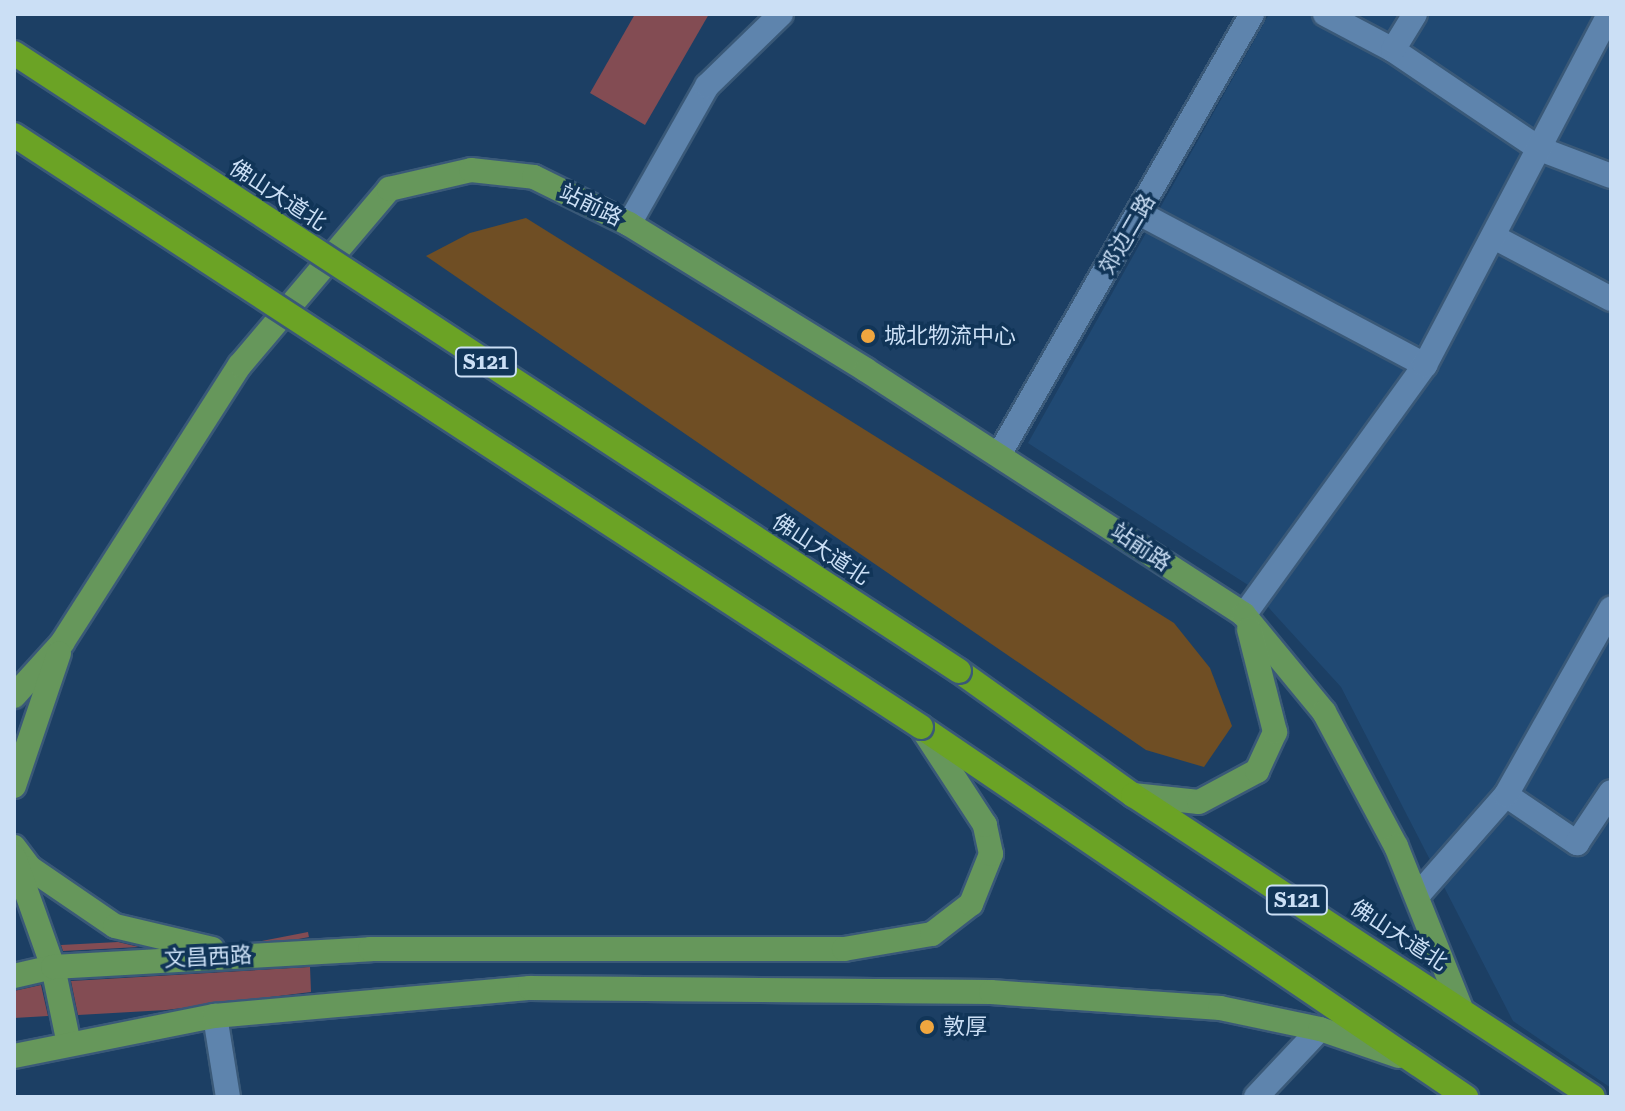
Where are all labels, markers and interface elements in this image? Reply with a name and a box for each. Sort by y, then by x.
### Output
street label: 佛山大道北 [225,154,331,236]
street label: 站前路 [556,179,626,231]
street label: 郊边二路 [1094,189,1160,279]
place label: 城北物流中心 [884,323,1016,349]
marker: 城北物流中心 [859,327,877,345]
road number: S121 [454,346,518,378]
street label: 佛山大道北 [768,508,874,590]
street label: 站前路 [1106,518,1176,576]
road number: S121 [1265,884,1329,916]
street label: 佛山大道北 [1346,894,1452,976]
street label: 文昌西路 [163,942,253,972]
place label: 敦厚 [943,1014,987,1040]
marker: 敦厚 [918,1018,936,1036]

